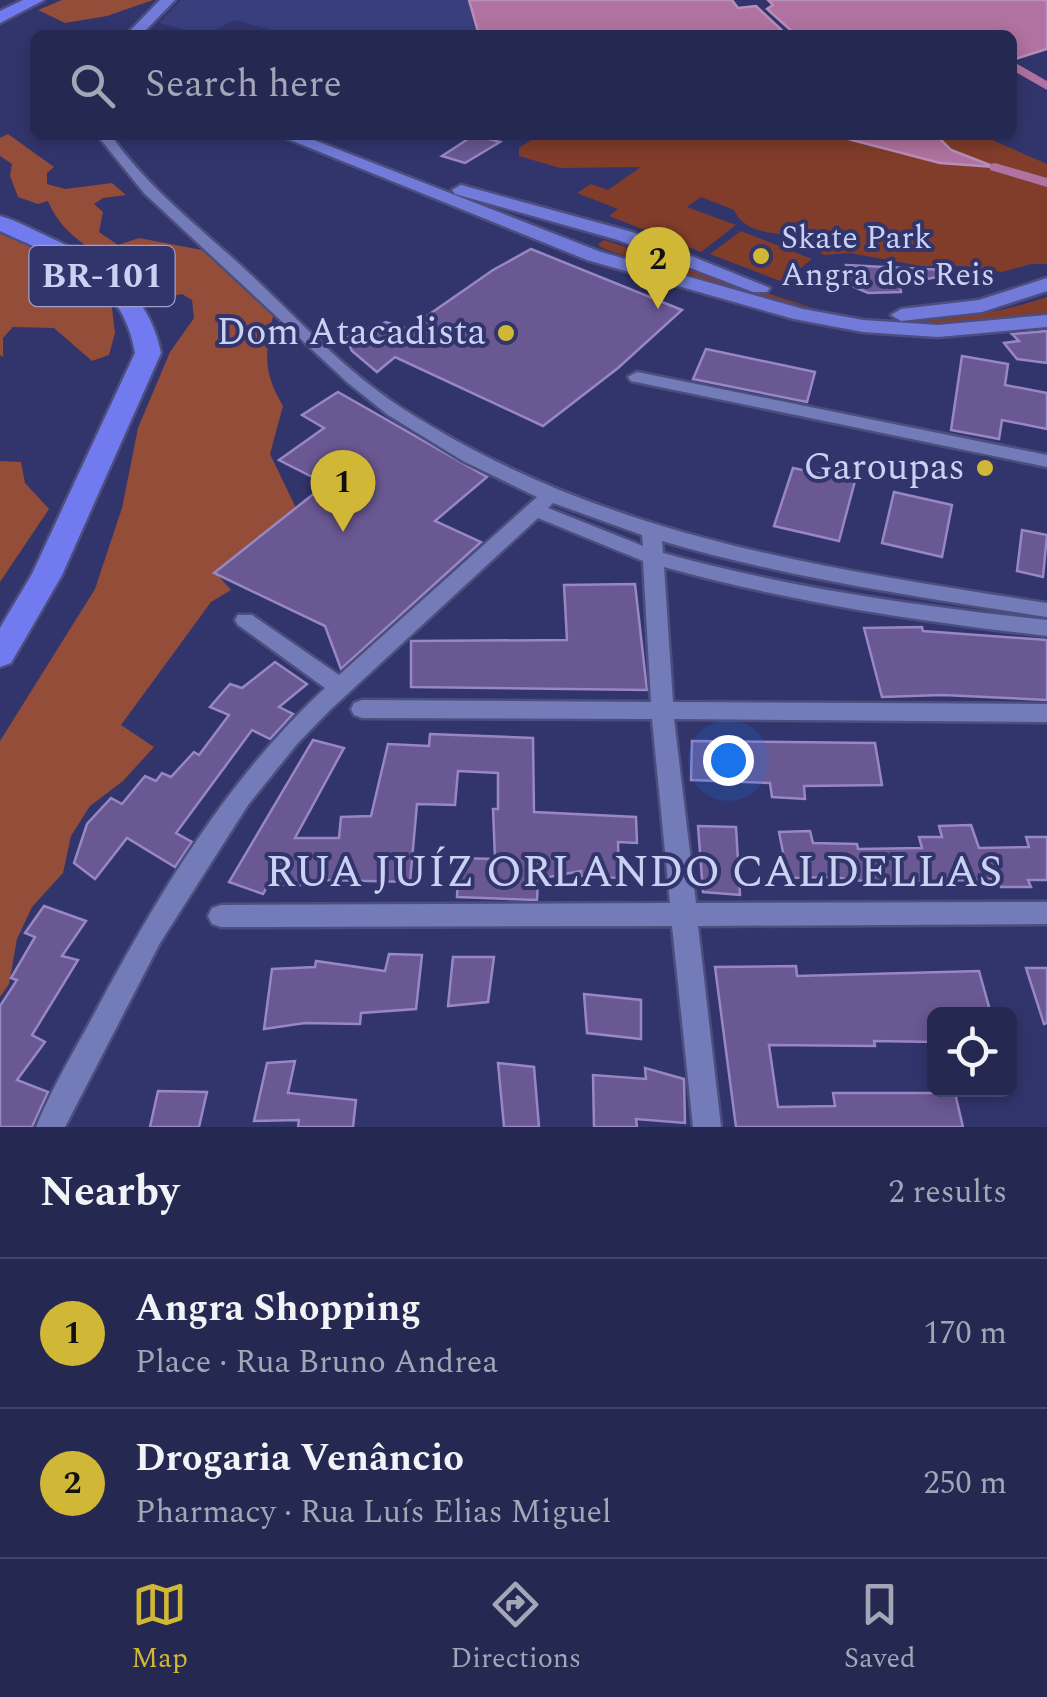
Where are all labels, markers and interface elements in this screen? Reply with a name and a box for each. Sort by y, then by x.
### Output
search box [30,30,1017,140]
text: Search here [145,56,342,114]
icon: search [65,58,120,113]
place label: Skate Park Angra dos Reis [781,214,995,300]
pin: 2 [626,226,690,309]
marker: Skate Park Angra dos Reis [750,245,772,267]
road number: BR-101 [29,246,174,306]
place label: Dom Atacadista [216,304,486,362]
marker: Dom Atacadista [495,322,517,344]
place label: Garoupas [804,439,965,497]
pin: 1 [310,450,376,532]
marker: Garoupas [974,457,996,479]
your location [703,735,754,786]
street label: RUA JUÍZ ORLANDO CALDELLAS [266,838,1002,907]
map controls [927,1007,1017,1097]
button: locate [927,1007,1017,1097]
text: Nearby [40,1161,179,1224]
text: 2 results [888,1168,1007,1217]
text: Angra Shopping [135,1280,421,1338]
text: 1 [64,1309,81,1358]
text: 170 m [923,1309,1007,1358]
text: Place · Rua Bruno Andrea [135,1338,498,1387]
text: Drogaria Venâncio [135,1430,464,1488]
text: 2 [64,1459,81,1508]
text: 250 m [923,1459,1007,1508]
text: Pharmacy · Rua Luís Elias Miguel [135,1488,611,1537]
tab: Map [131,1577,188,1680]
tab: Directions [450,1577,581,1680]
tab: Saved [844,1577,916,1680]

